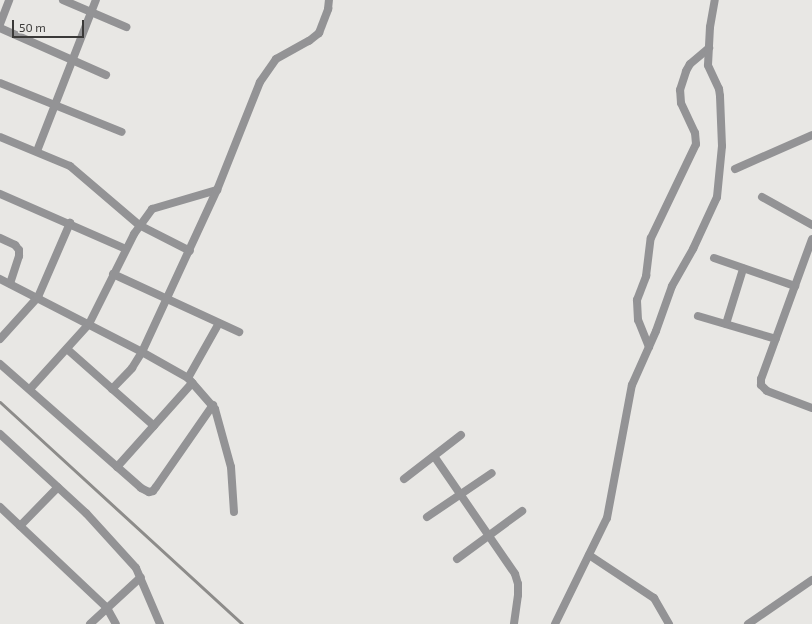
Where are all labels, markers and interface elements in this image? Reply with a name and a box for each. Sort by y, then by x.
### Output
scale bar [14,12,86,38]
text: 50 m [19,20,46,34]

